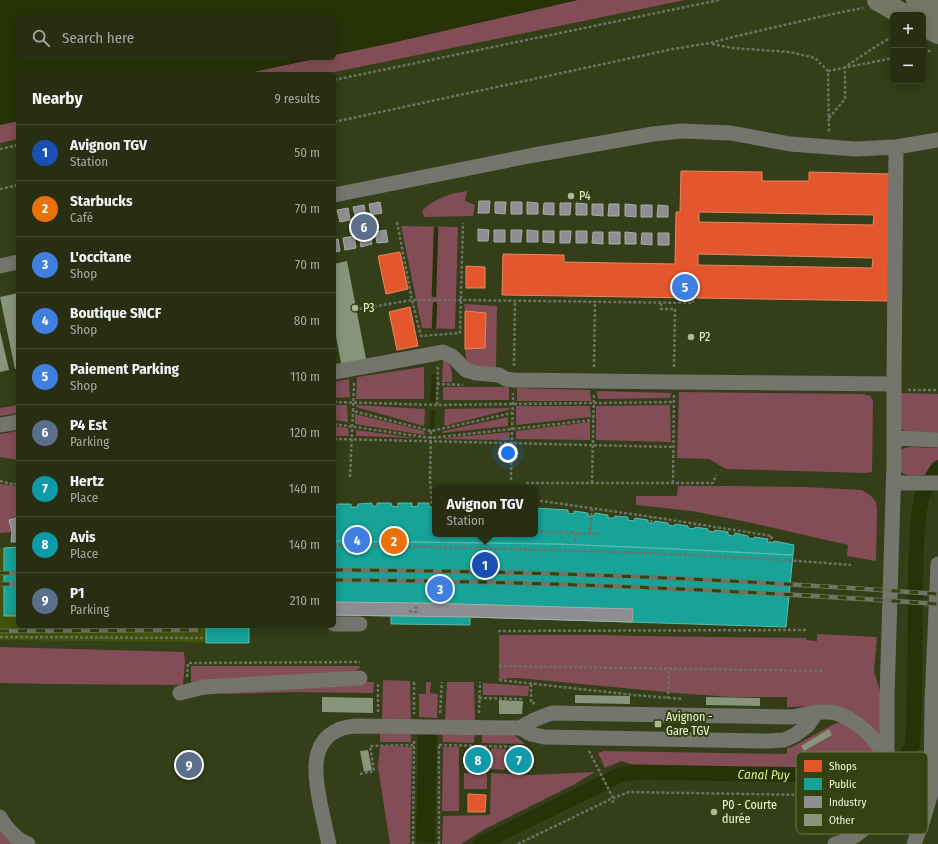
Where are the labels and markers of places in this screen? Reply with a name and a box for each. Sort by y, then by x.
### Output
place label: P4 [579,189,591,203]
marker: P4 [566,191,576,201]
pin: 6 [351,212,377,242]
pin: 5 [672,272,698,302]
place label: P3 [363,301,374,315]
marker: P3 [350,303,360,313]
place label: P2 [699,330,710,344]
marker: P2 [686,332,696,342]
pin: 4 [344,525,370,555]
pin: 2 [381,526,407,556]
pin: 1 [472,550,498,580]
pin: 3 [427,574,453,604]
place label: Avignon - Gare TGV [666,710,713,738]
marker: Avignon - Gare TGV [653,719,663,729]
pin: 8 [465,745,491,775]
pin: 7 [506,745,532,775]
pin: 9 [176,750,202,780]
place label: P0 - Courte durée [722,798,777,826]
marker: P0 - Courte durée [709,807,719,817]

